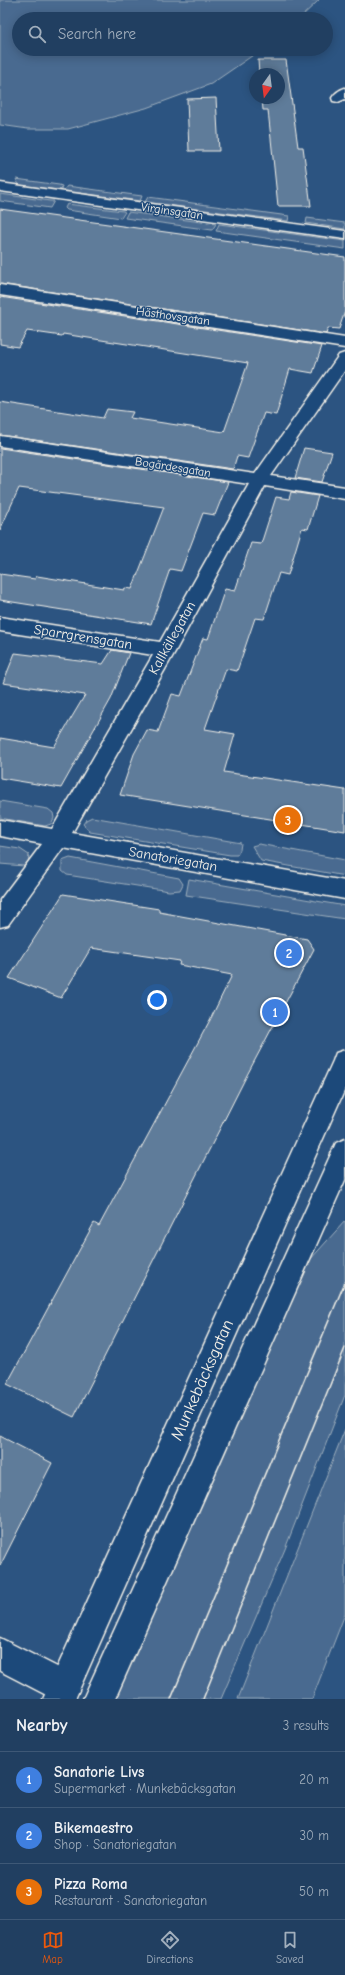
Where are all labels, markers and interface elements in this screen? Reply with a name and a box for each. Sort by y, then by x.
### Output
search box [12,12,333,56]
icon: search [26,23,48,45]
text: Search here [58,25,136,43]
north arrow [249,68,285,104]
street label: Virginsgatan [140,200,204,222]
street label: Hästhovsgatan [135,304,211,328]
street label: Bogärdesgatan [134,454,212,480]
street label: Kallkällegatan [145,598,199,678]
street label: Sparrgrensgatan [33,621,133,653]
pin: 3 [275,805,301,835]
street label: Sanatoriegatan [127,843,219,875]
pin: 2 [276,938,302,968]
your location [147,990,167,1010]
pin: 1 [262,997,288,1027]
street label: Munkebäcksgatan [167,1317,237,1443]
text: Nearby [16,1716,67,1735]
text: 3 results [283,1718,329,1733]
text: Sanatorie Livs [54,1763,144,1781]
text: 1 [26,1772,32,1787]
text: 20 m [299,1772,329,1787]
text: Supermarket · Munkebäcksgatan [54,1781,236,1796]
text: Bikemaestro [54,1819,133,1837]
text: 2 [26,1828,32,1843]
text: 30 m [299,1828,329,1843]
text: Shop · Sanatoriegatan [54,1837,176,1852]
text: Pizza Roma [54,1875,128,1893]
text: 3 [26,1884,32,1899]
text: 50 m [299,1884,329,1899]
text: Restaurant · Sanatoriegatan [54,1893,207,1908]
tab: Map [42,1929,64,1966]
tab: Directions [147,1929,193,1966]
tab: Saved [276,1929,303,1966]

